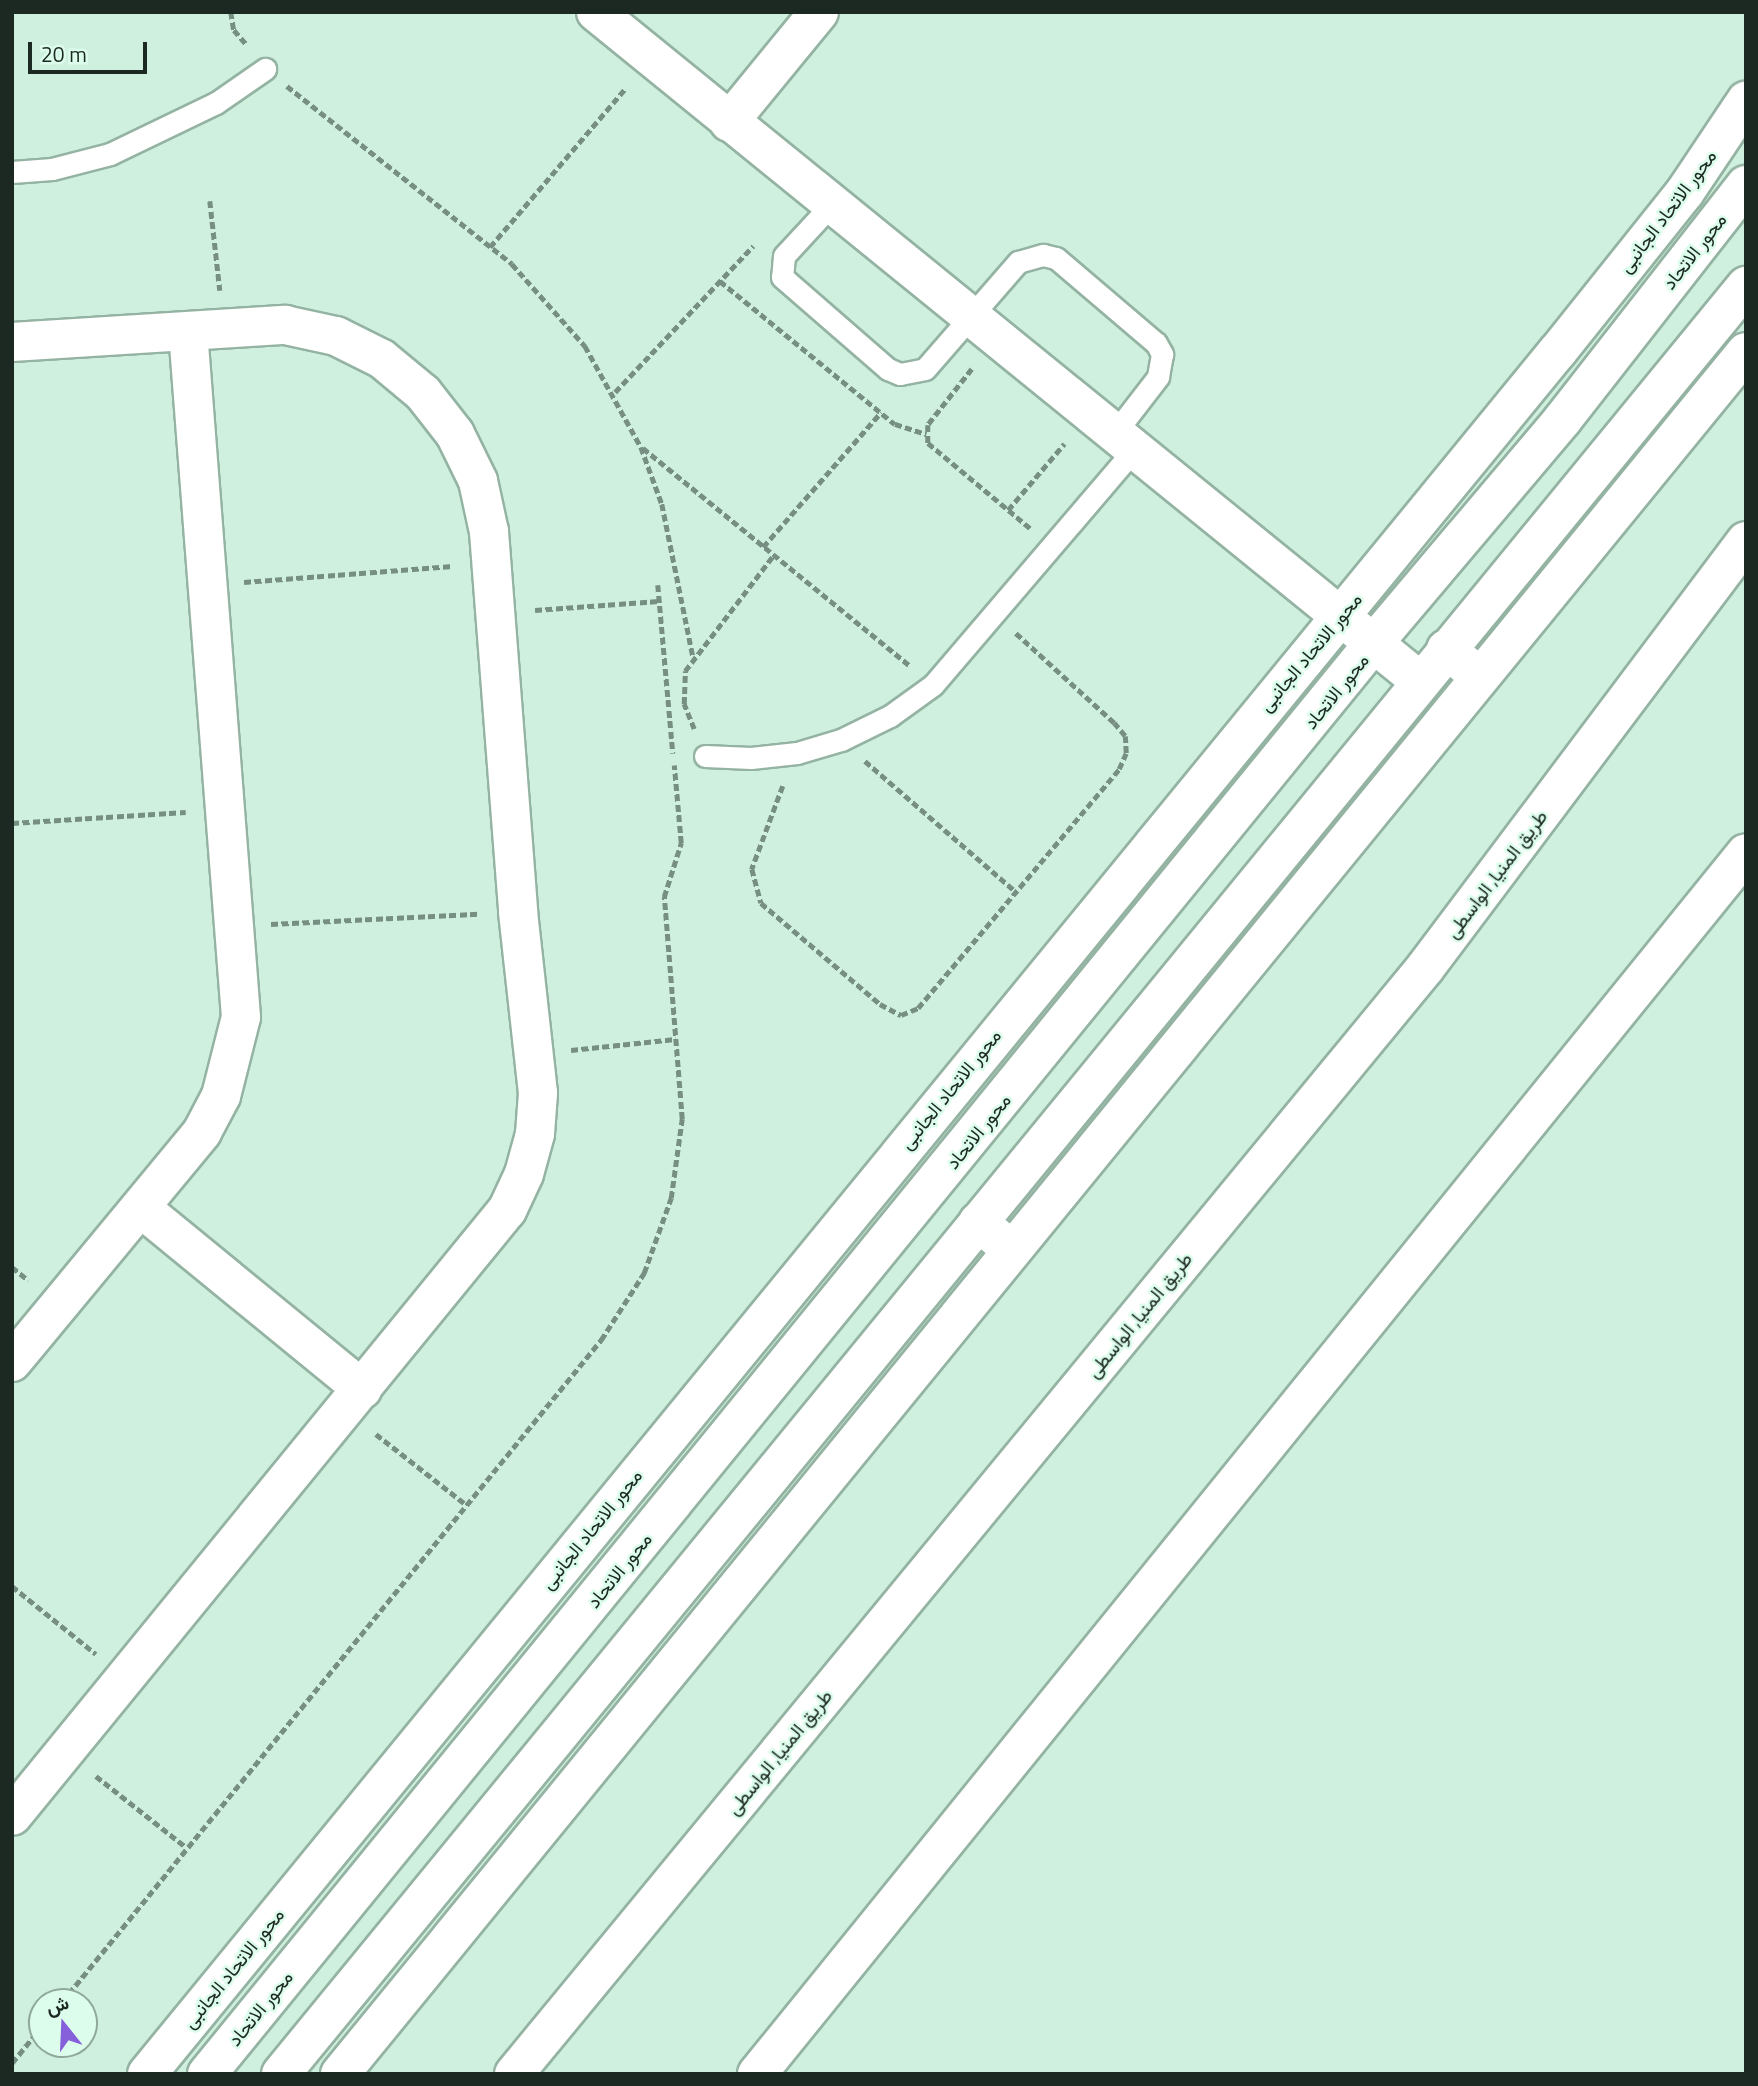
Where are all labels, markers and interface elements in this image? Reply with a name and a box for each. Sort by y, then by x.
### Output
scale bar [32,28,150,72]
text: 20 m [41,38,87,70]
street label: محور الاتحاد الجانبى [1613,145,1721,277]
street label: محور الاتحاد [1657,208,1731,294]
street label: محور الاتحاد الجانبى [1254,588,1366,716]
street label: محور الاتحاد [1299,649,1373,733]
street label: طريق المنيا, الواسطى [1440,805,1552,943]
street label: محور الاتحاد الجانبى [894,1024,1006,1154]
street label: محور الاتحاد [941,1089,1015,1173]
street label: طريق المنيا, الواسطى [1081,1248,1197,1382]
street label: محور الاتحاد الجانبى [535,1464,647,1594]
street label: محور الاتحاد [582,1528,656,1612]
street label: طريق المنيا, الواسطى [721,1685,837,1819]
street label: محور الاتحاد الجانبى [177,1903,289,2033]
street label: محور الاتحاد [223,1966,297,2050]
text: ش [42,1987,72,2022]
north arrow [28,1988,98,2058]

